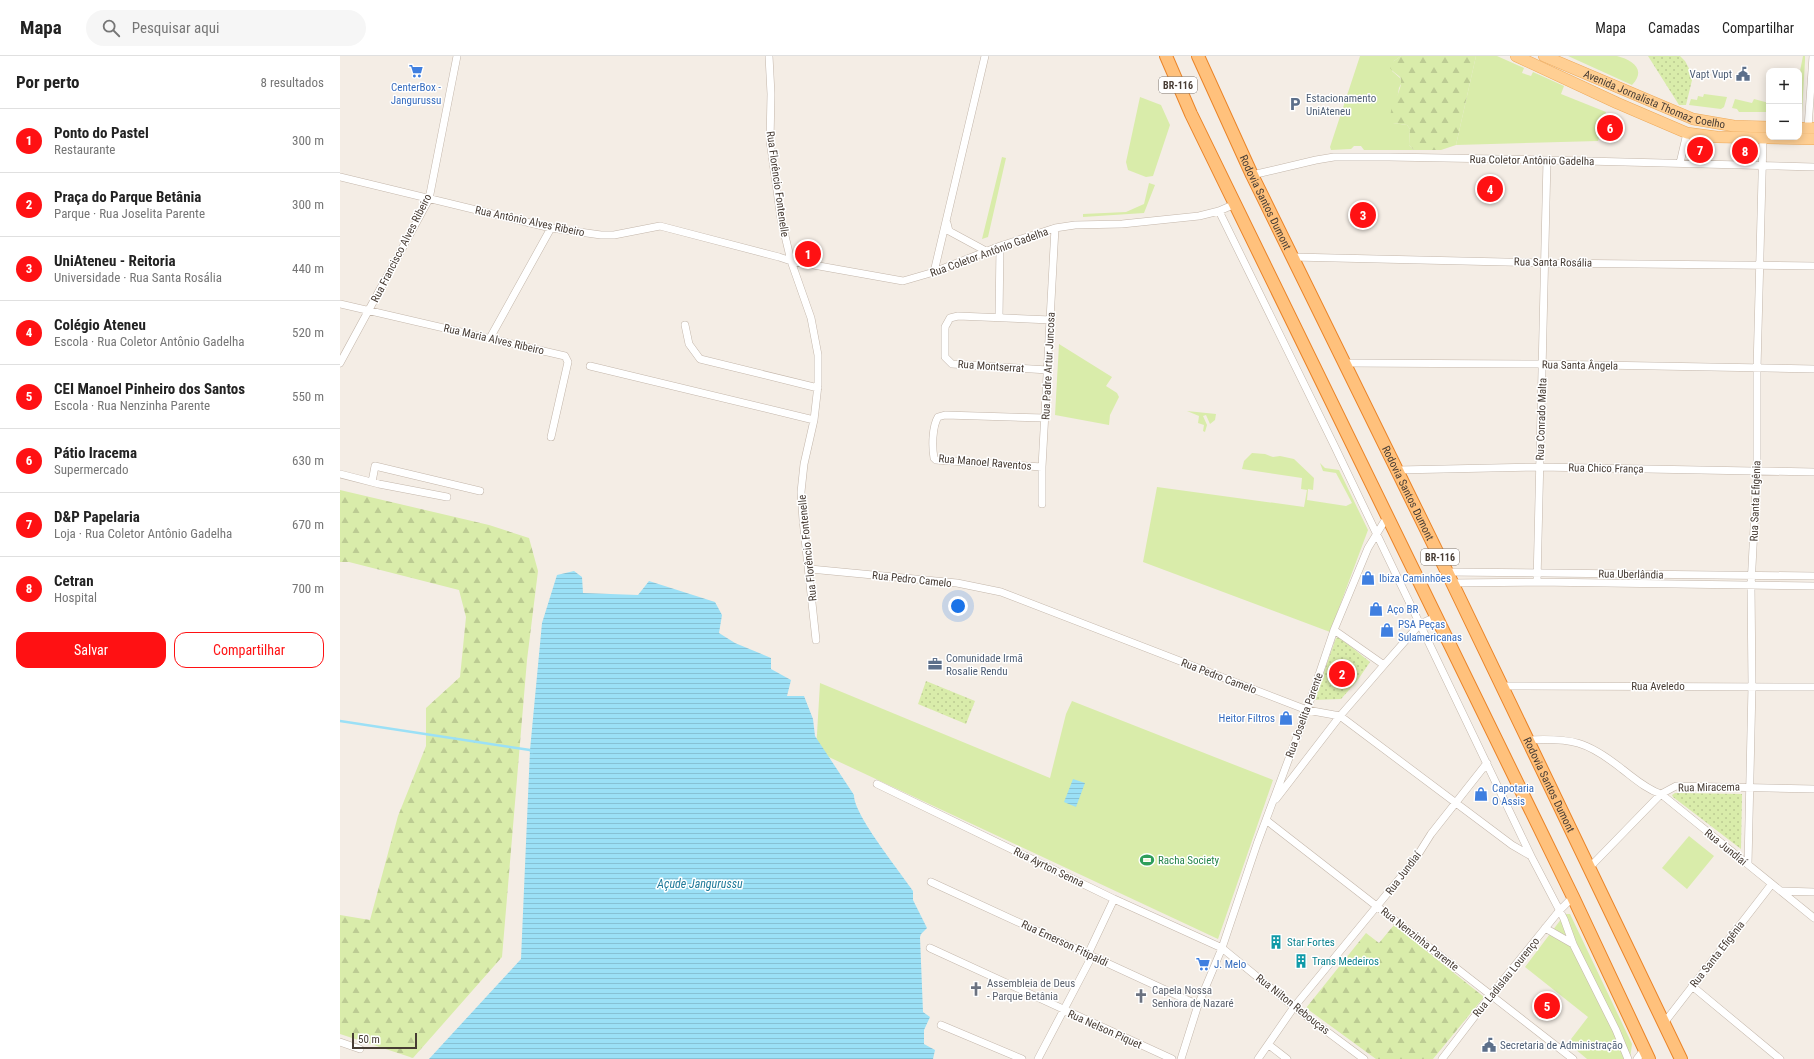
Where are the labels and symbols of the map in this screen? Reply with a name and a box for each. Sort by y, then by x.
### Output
supermarket icon: CenterBox - Jangurussu [408,63,424,79]
public building icon: Vapt Vupt [1735,66,1751,82]
street label: Avenida Jornalista Thomaz Coelho [1582,67,1727,131]
place label: Vapt Vupt [1690,68,1732,81]
road number: BR-116 [1159,77,1197,93]
place label: CenterBox - Jangurussu [391,81,441,107]
place label: Estacionamento UniAteneu [1306,92,1377,118]
parking icon: Estacionamento UniAteneu [1287,96,1303,112]
pin: 6 [1597,113,1623,143]
street label: Rua Florêncio Fontenelle [764,130,791,238]
pin: 7 [1687,135,1713,165]
pin: 8 [1732,136,1758,166]
street label: Rodovia Santos Dumont [1237,153,1294,252]
street label: Rua Coletor Antônio Gadelha [1470,153,1594,168]
pin: 4 [1477,174,1503,204]
street label: Rua Francisco Alves Ribeiro [368,191,435,305]
pin: 3 [1350,200,1376,230]
street label: Rua Antônio Alves Ribeiro [474,204,586,240]
street label: Rua Coletor Antônio Gadelha [928,225,1050,280]
pin: 1 [795,239,821,269]
street label: Rua Santa Rosália [1514,255,1592,270]
street label: Rua Padre Artur Juncosa [1039,312,1058,420]
street label: Rua Maria Alves Ribeiro [442,322,546,357]
street label: Rua Montserrat [957,358,1025,375]
street label: Rua Santa Ângela [1542,358,1618,373]
street label: Rua Conrado Malta [1534,378,1549,461]
street label: Rodovia Santos Dumont [1379,444,1437,543]
street label: Rua Manoel Raventos [938,452,1032,473]
street label: Rua Santa Efigênia [1748,460,1763,542]
street label: Rua Chico França [1568,461,1644,476]
street label: Rua Florêncio Fontenelle [795,494,820,602]
road number: BR-116 [1421,549,1459,565]
street label: Rua Uberlândia [1598,567,1664,582]
street label: Rua Pedro Camelo [872,569,953,590]
shop icon: Ibiza Caminhões [1360,570,1376,586]
place label: Ibiza Caminhões [1379,572,1451,585]
your location [948,596,968,616]
shop icon: Aço BR [1368,601,1384,617]
place label: Aço BR [1387,603,1418,616]
place label: PSA Peças Sulamericanas [1398,618,1462,644]
shop icon: PSA Peças Sulamericanas [1379,622,1395,638]
place label: Comunidade Irmã Rosalie Rendu [946,652,1023,678]
office icon: Comunidade Irmã Rosalie Rendu [927,656,943,672]
street label: Rua Pedro Camelo [1179,656,1259,697]
pin: 2 [1329,659,1355,689]
street label: Rua Joselita Parente [1283,671,1326,759]
street label: Rua Aveledo [1631,680,1685,693]
shop icon: Heitor Filtros [1278,710,1294,726]
place label: Heitor Filtros [1219,712,1275,725]
street label: Rodovia Santos Dumont [1520,735,1577,835]
street label: Rua Miracema [1678,780,1740,795]
place label: Capotaria O Assis [1492,782,1534,808]
shop icon: Capotaria O Assis [1473,786,1489,802]
street label: Rua Jundiaí [1702,826,1750,869]
street label: Rua Ayrton Senna [1012,845,1086,890]
street label: Rua Jundiaí [1383,849,1424,897]
sports icon: Racha Society [1139,852,1155,868]
place label: Racha Society [1158,854,1220,867]
water label: Açude Jangurussu [656,877,743,891]
street label: Rua Nenzinha Parente [1378,905,1461,974]
street label: Rua Emerson Fitipaldi [1019,918,1110,969]
street label: Rua Santa Efigênia [1687,918,1747,990]
building icon: Star Fortes [1268,934,1284,950]
street label: Rua Ladislau Lourenço [1470,935,1543,1020]
place label: Star Fortes [1287,936,1335,949]
building icon: Trans Medeiros [1293,953,1309,969]
place label: Trans Medeiros [1312,955,1379,968]
supermarket icon: J. Melo [1195,956,1211,972]
place label: J. Melo [1214,958,1247,971]
street label: Rua Nilton Rebouças [1253,972,1332,1037]
place label: Assembleia de Deus - Parque Betânia [987,977,1075,1003]
church icon: Assembleia de Deus - Parque Betânia [968,981,984,997]
place label: Capela Nossa Senhora de Nazaré [1152,984,1234,1010]
church icon: Capela Nossa Senhora de Nazaré [1133,988,1149,1004]
pin: 5 [1534,991,1560,1021]
street label: Rua Nelson Piquet [1066,1007,1144,1052]
scale bar [352,1031,417,1050]
public building icon: Secretaria de Administração [1481,1037,1497,1053]
place label: Secretaria de Administração [1500,1039,1623,1052]

